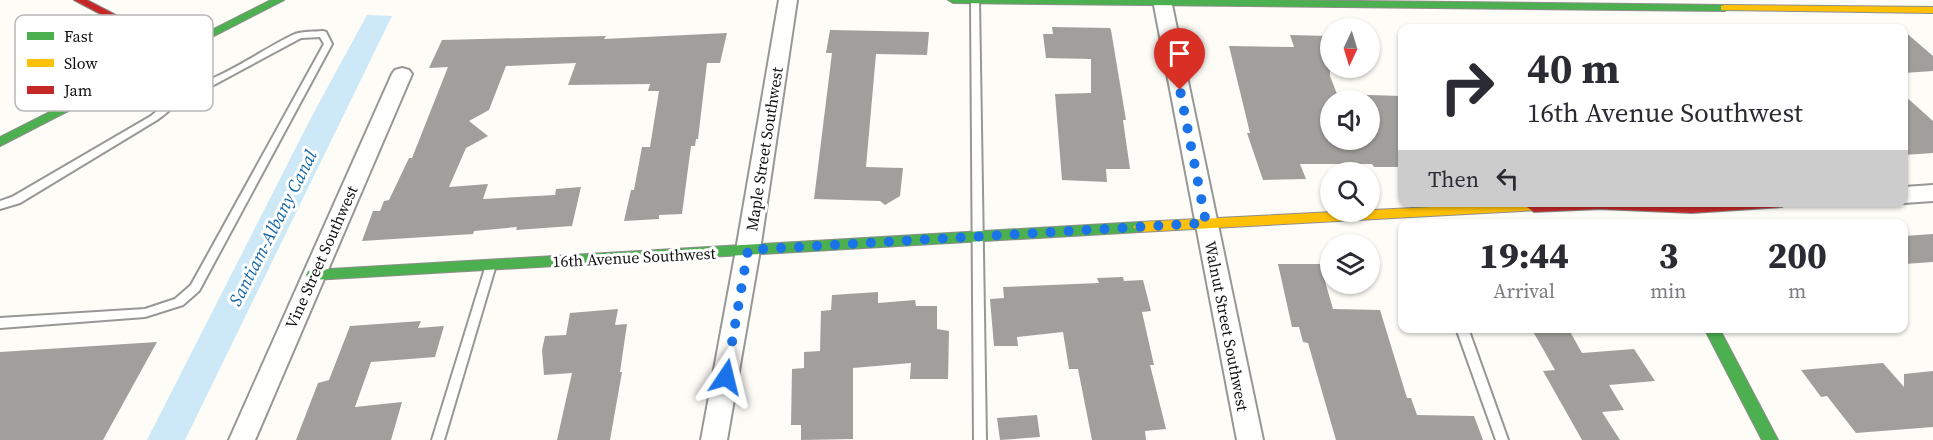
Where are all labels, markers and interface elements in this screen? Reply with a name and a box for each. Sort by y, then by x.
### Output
legend [15,15,213,111]
north arrow [1320,18,1380,78]
map controls [1320,18,1380,294]
text: Fast [64,25,94,47]
pin [1154,28,1205,90]
icon: arrive [1163,37,1196,70]
text: 40 m [1527,39,1620,97]
icon: right [1428,48,1506,126]
text: Slow [64,52,99,74]
street label: Maple Street Southwest [740,65,788,232]
text: Jam [63,79,92,101]
button: sound [1320,90,1380,150]
text: 16th Avenue Southwest [1527,94,1803,131]
water label: Santiam-Albany Canal [222,146,323,310]
button: search [1320,162,1380,222]
icon: left [1491,162,1524,195]
text: Then [1428,164,1479,194]
street label: Vine Street Southwest [280,181,363,332]
text: 19:44 [1479,231,1569,280]
text: 3 [1658,231,1678,280]
text: 200 [1767,231,1827,280]
button: layers [1320,234,1380,294]
street label: Walnut Street Southwest [1200,239,1254,414]
street label: 16th Avenue Southwest [552,242,717,272]
text: Arrival [1493,277,1555,305]
text: min [1650,277,1686,305]
text: m [1788,277,1806,305]
position arrow [694,345,758,409]

